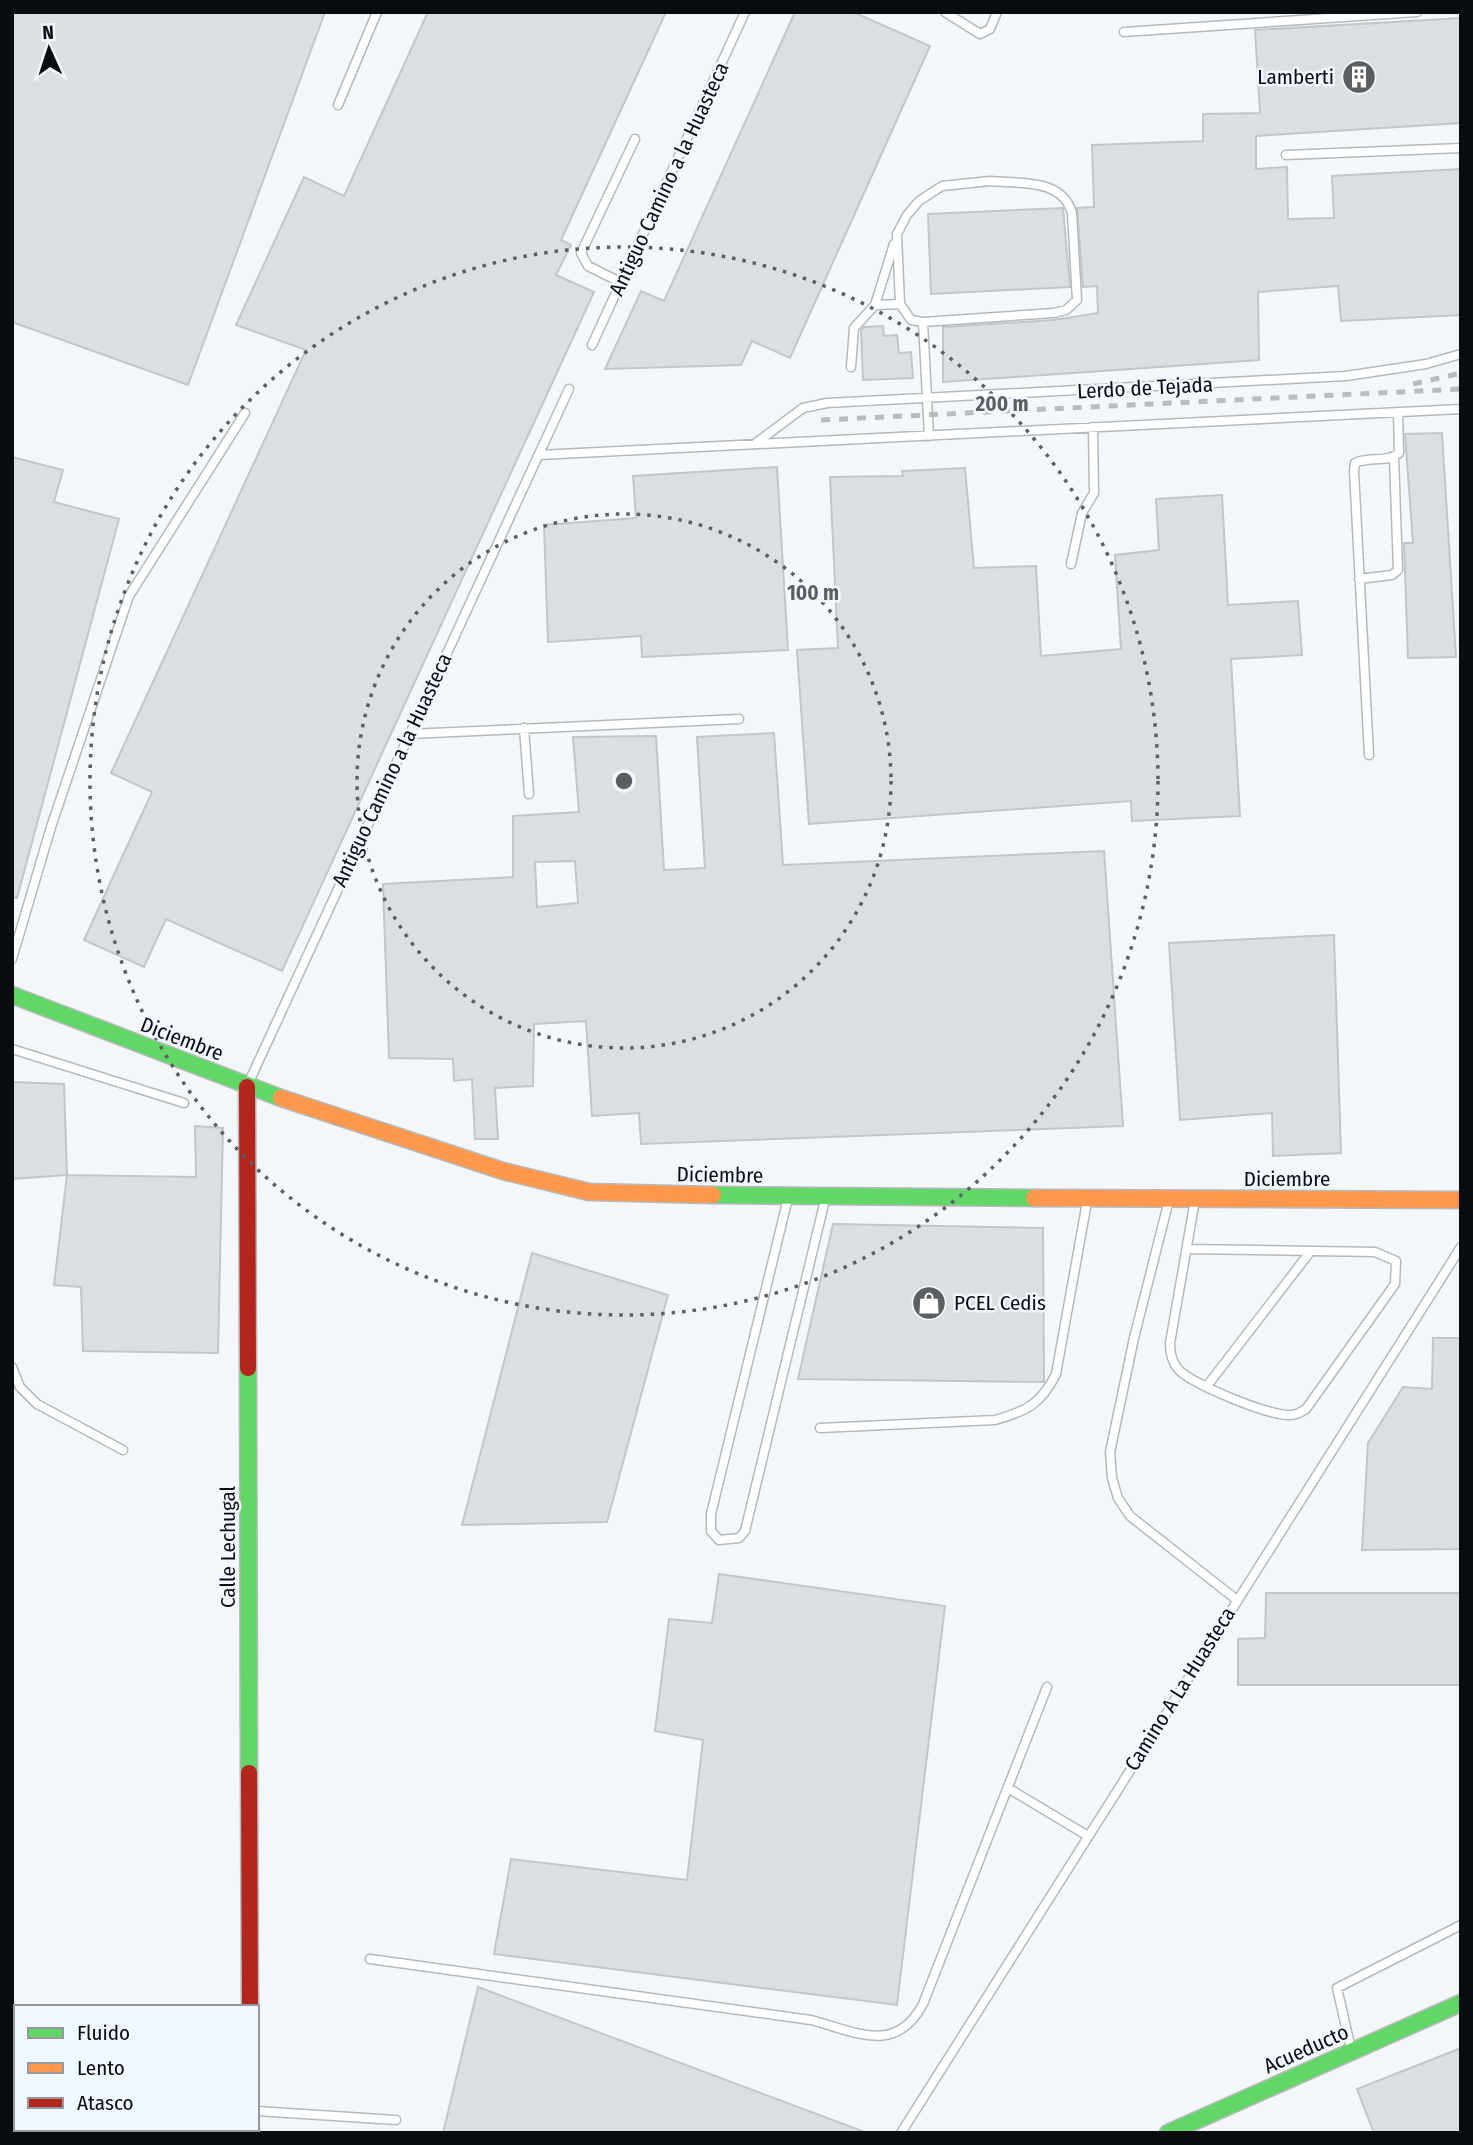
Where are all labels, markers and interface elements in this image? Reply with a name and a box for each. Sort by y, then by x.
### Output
north arrow [14,14,84,84]
text: N [42,21,54,44]
street label: Antiguo Camino a la Huasteca [603,58,735,300]
building icon: Lamberti [1340,58,1378,96]
place label: Lamberti [1257,64,1334,90]
street label: Lerdo de Tejada [1076,371,1214,405]
text: 200 m [974,391,1029,417]
text: 100 m [787,580,839,606]
street label: Antiguo Camino a la Huasteca [326,649,458,891]
centre of rings [612,769,636,793]
street label: Diciembre [137,1011,227,1067]
street label: Diciembre [676,1161,764,1189]
street label: Diciembre [1244,1166,1330,1192]
shop icon: PCEL Cedis [910,1284,948,1322]
place label: PCEL Cedis [954,1290,1046,1316]
street label: Calle Lechugal [215,1485,241,1608]
street label: Camino A La Huasteca [1119,1602,1241,1776]
legend [14,2005,259,2131]
street label: Acueducto [1260,2019,1352,2079]
text: Fluido [77,2020,130,2046]
text: Lento [77,2055,125,2081]
text: Atasco [77,2090,134,2116]

